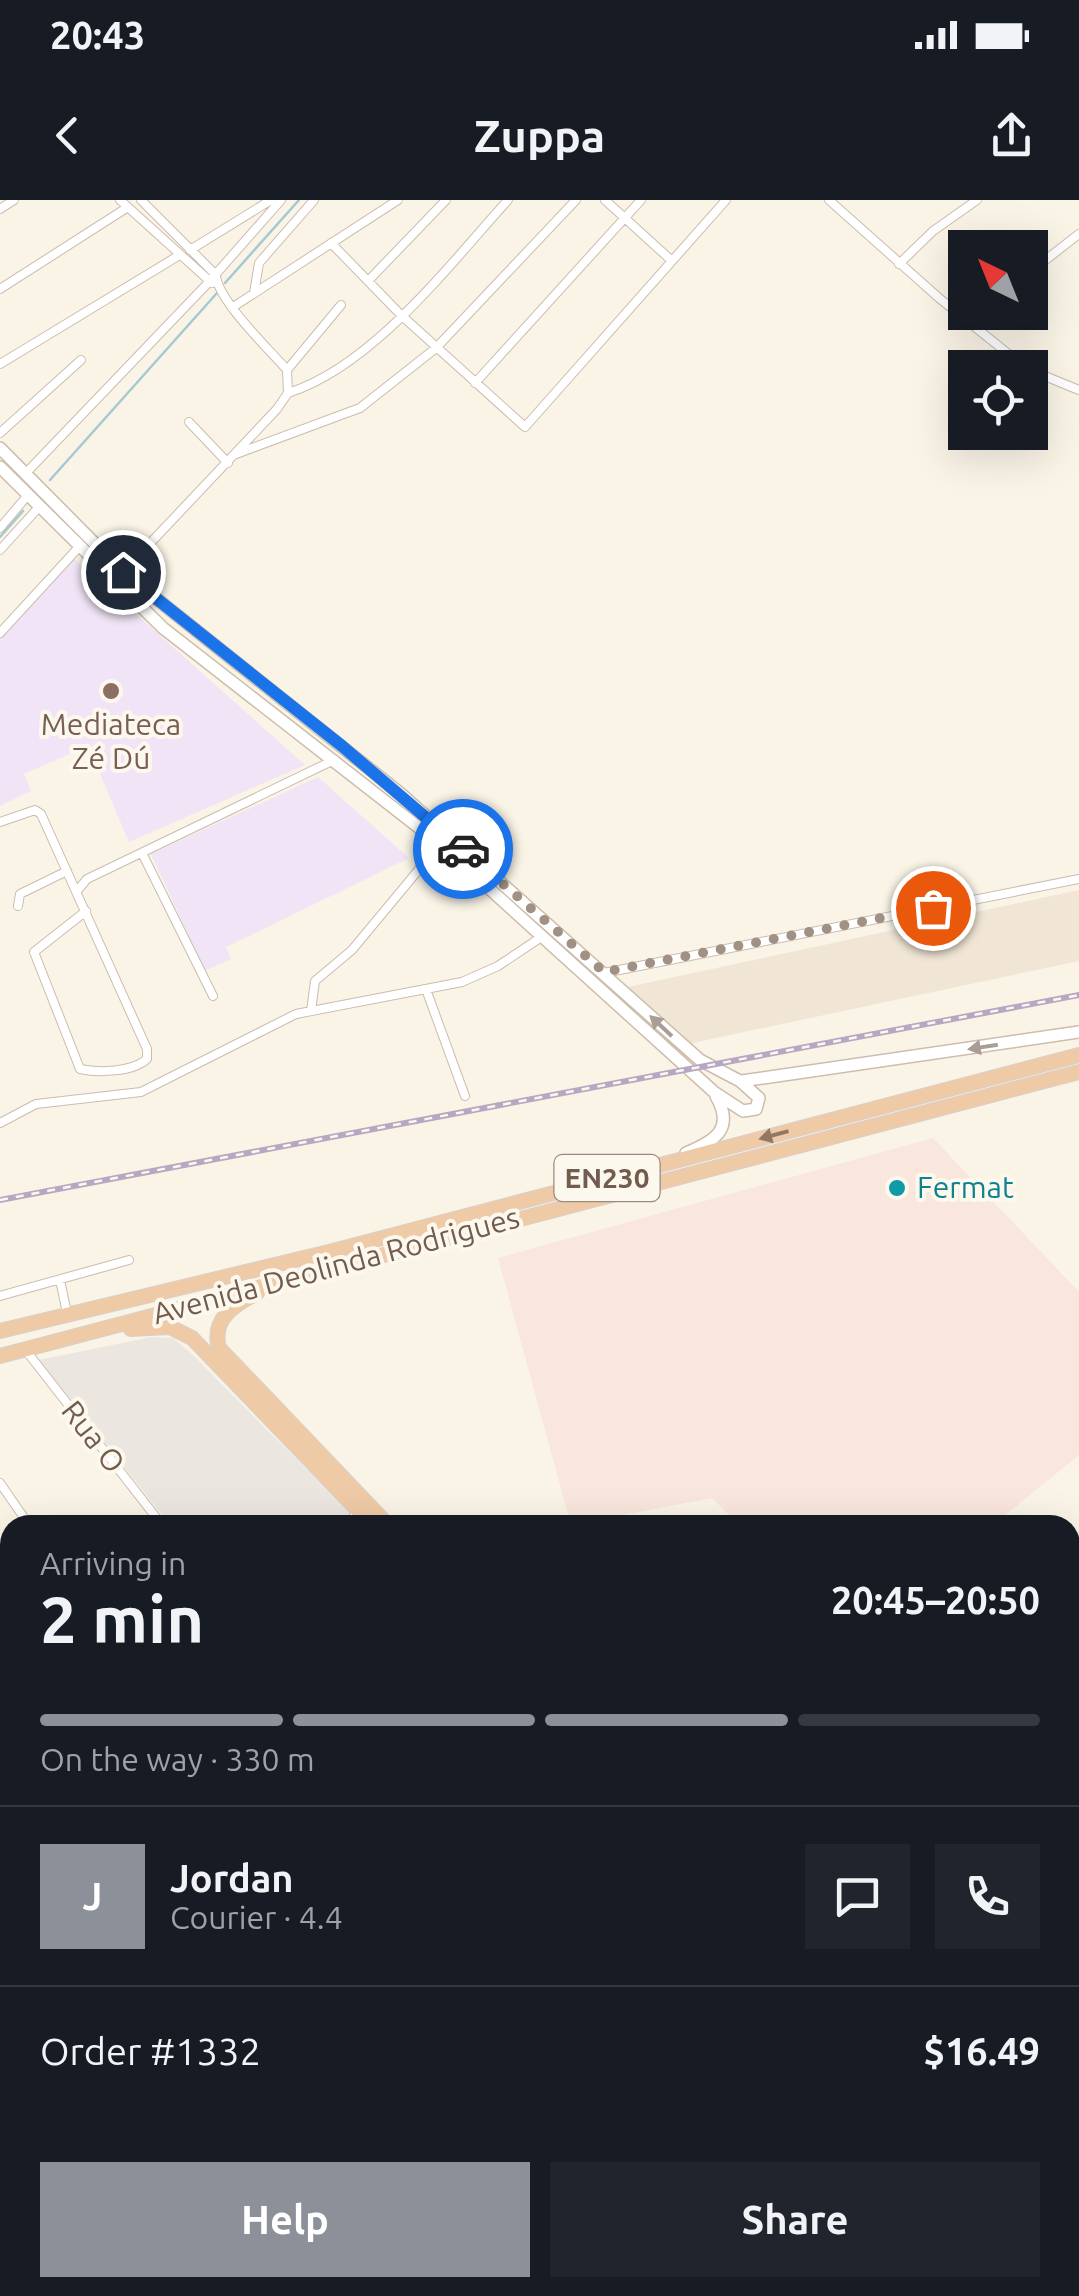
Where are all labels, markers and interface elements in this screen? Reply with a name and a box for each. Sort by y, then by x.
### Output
text: 20:43 [50,14,145,56]
icon: back [40,108,95,163]
icon: share [984,108,1039,163]
text: Zuppa [474,110,605,161]
north arrow [948,230,1048,330]
map controls [948,230,1048,450]
button: locate [948,350,1048,450]
pin [81,530,166,615]
icon: home [96,545,151,600]
marker: Mediateca Zé Dú [100,680,122,702]
place label: Mediateca Zé Dú [41,707,181,775]
courier [413,799,513,899]
icon: car [436,822,491,877]
pin [891,866,976,951]
icon: bag [906,881,961,936]
one-way arrow [649,1015,673,1038]
one-way arrow [966,1040,998,1056]
one-way arrow [758,1127,789,1143]
road number: EN230 [554,1155,660,1201]
place label: Fermat [917,1170,1014,1204]
marker: Fermat [886,1177,908,1199]
street label: Avenida Deolinda Rodrigues [149,1200,523,1330]
street label: Rua O [55,1394,132,1479]
text: Arriving in [40,1545,186,1581]
text: 20:45–20:50 [831,1579,1040,1621]
text: 2 min [40,1582,204,1655]
text: On the way · 330 m [40,1741,315,1777]
button: chat [805,1844,910,1949]
button: phone [935,1844,1040,1949]
text: Jordan [170,1857,294,1899]
text: J [83,1875,102,1917]
text: Courier · 4.4 [170,1899,343,1935]
text: Order #1332 [40,2030,261,2072]
text: $16.49 [923,2030,1040,2072]
button: Help [40,2162,530,2277]
button: Share [550,2162,1040,2277]

